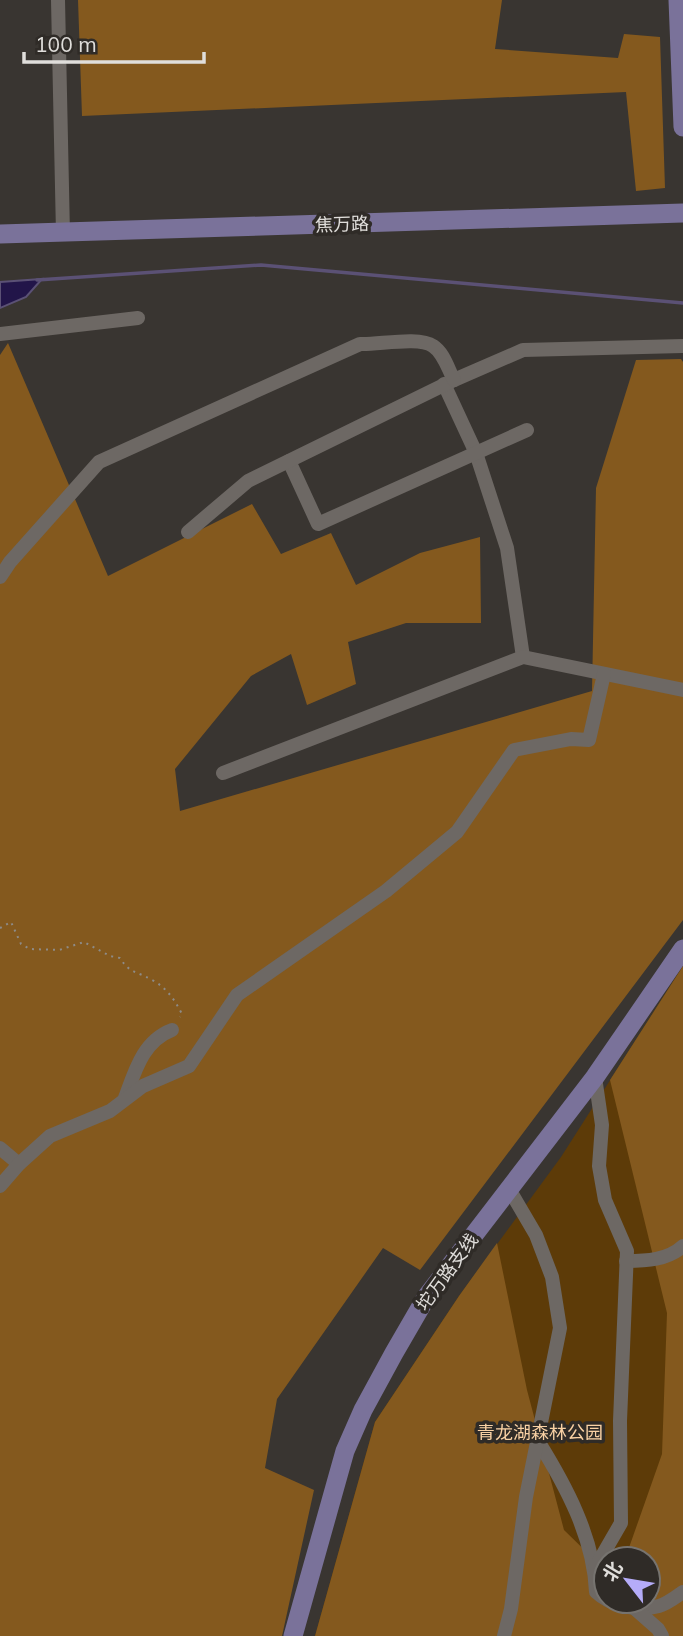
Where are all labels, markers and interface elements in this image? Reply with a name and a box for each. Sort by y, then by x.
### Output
scale bar [24,21,205,65]
text: 100 m [35,31,97,57]
street label: 焦万路 [315,212,369,236]
street label: 坨万路支线 [411,1229,483,1315]
park label: 青龙湖森林公园 [477,1421,603,1444]
north arrow [592,1545,662,1615]
text: 北 [597,1557,628,1586]

